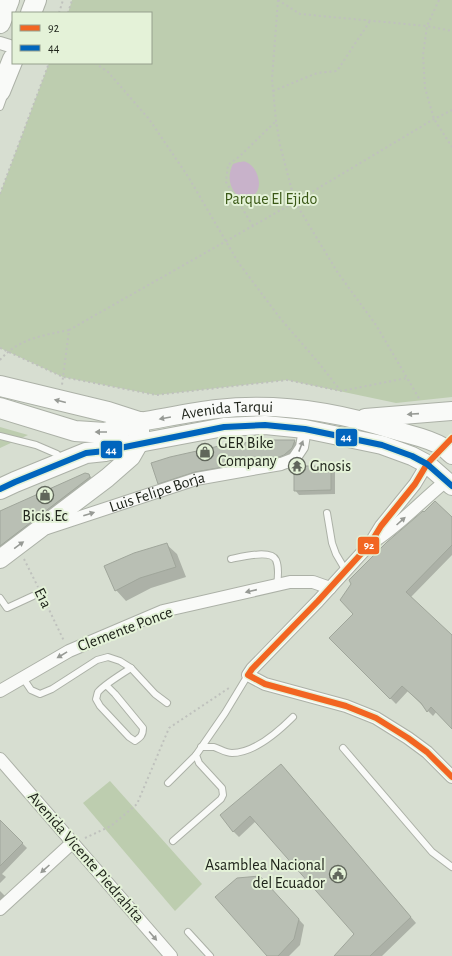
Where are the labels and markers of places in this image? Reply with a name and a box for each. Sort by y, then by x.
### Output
place label: GER Bike Company [218,435,277,470]
shop icon: GER Bike Company [195,442,215,462]
temple icon: Gnosis [287,456,307,476]
place label: Gnosis [310,458,351,474]
shop icon: Bicis.Ec [35,485,55,505]
place label: Bicis.Ec [22,508,68,524]
place label: Asamblea Nacional del Ecuador [205,857,326,891]
public building icon: Asamblea Nacional del Ecuador [328,864,348,884]

